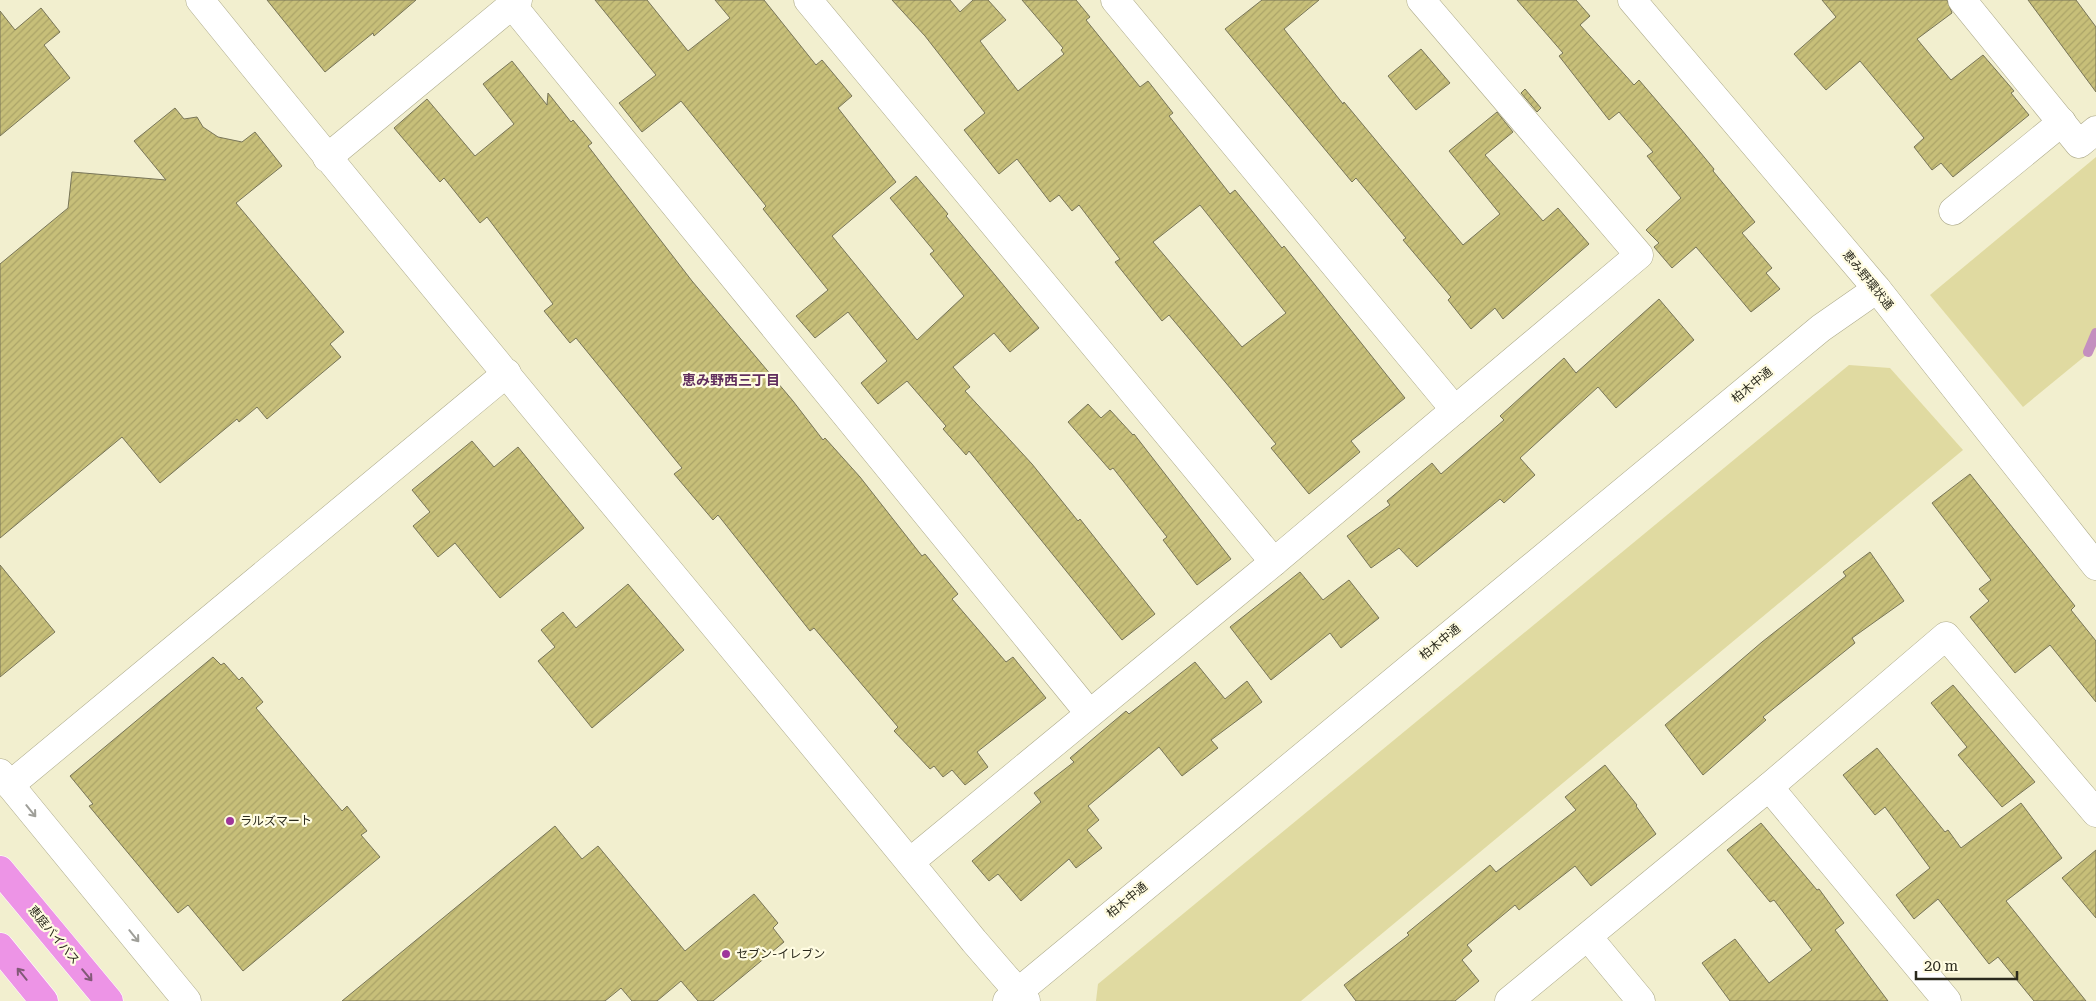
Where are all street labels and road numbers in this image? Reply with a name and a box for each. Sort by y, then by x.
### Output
street label: 恵み野環状通 [1840,248,1896,312]
street label: 柏木中通 [1729,364,1775,406]
street label: 柏木中通 [1417,621,1463,663]
street label: 柏木中通 [1104,879,1150,921]
street label: 恵庭バイパス [26,903,82,967]

